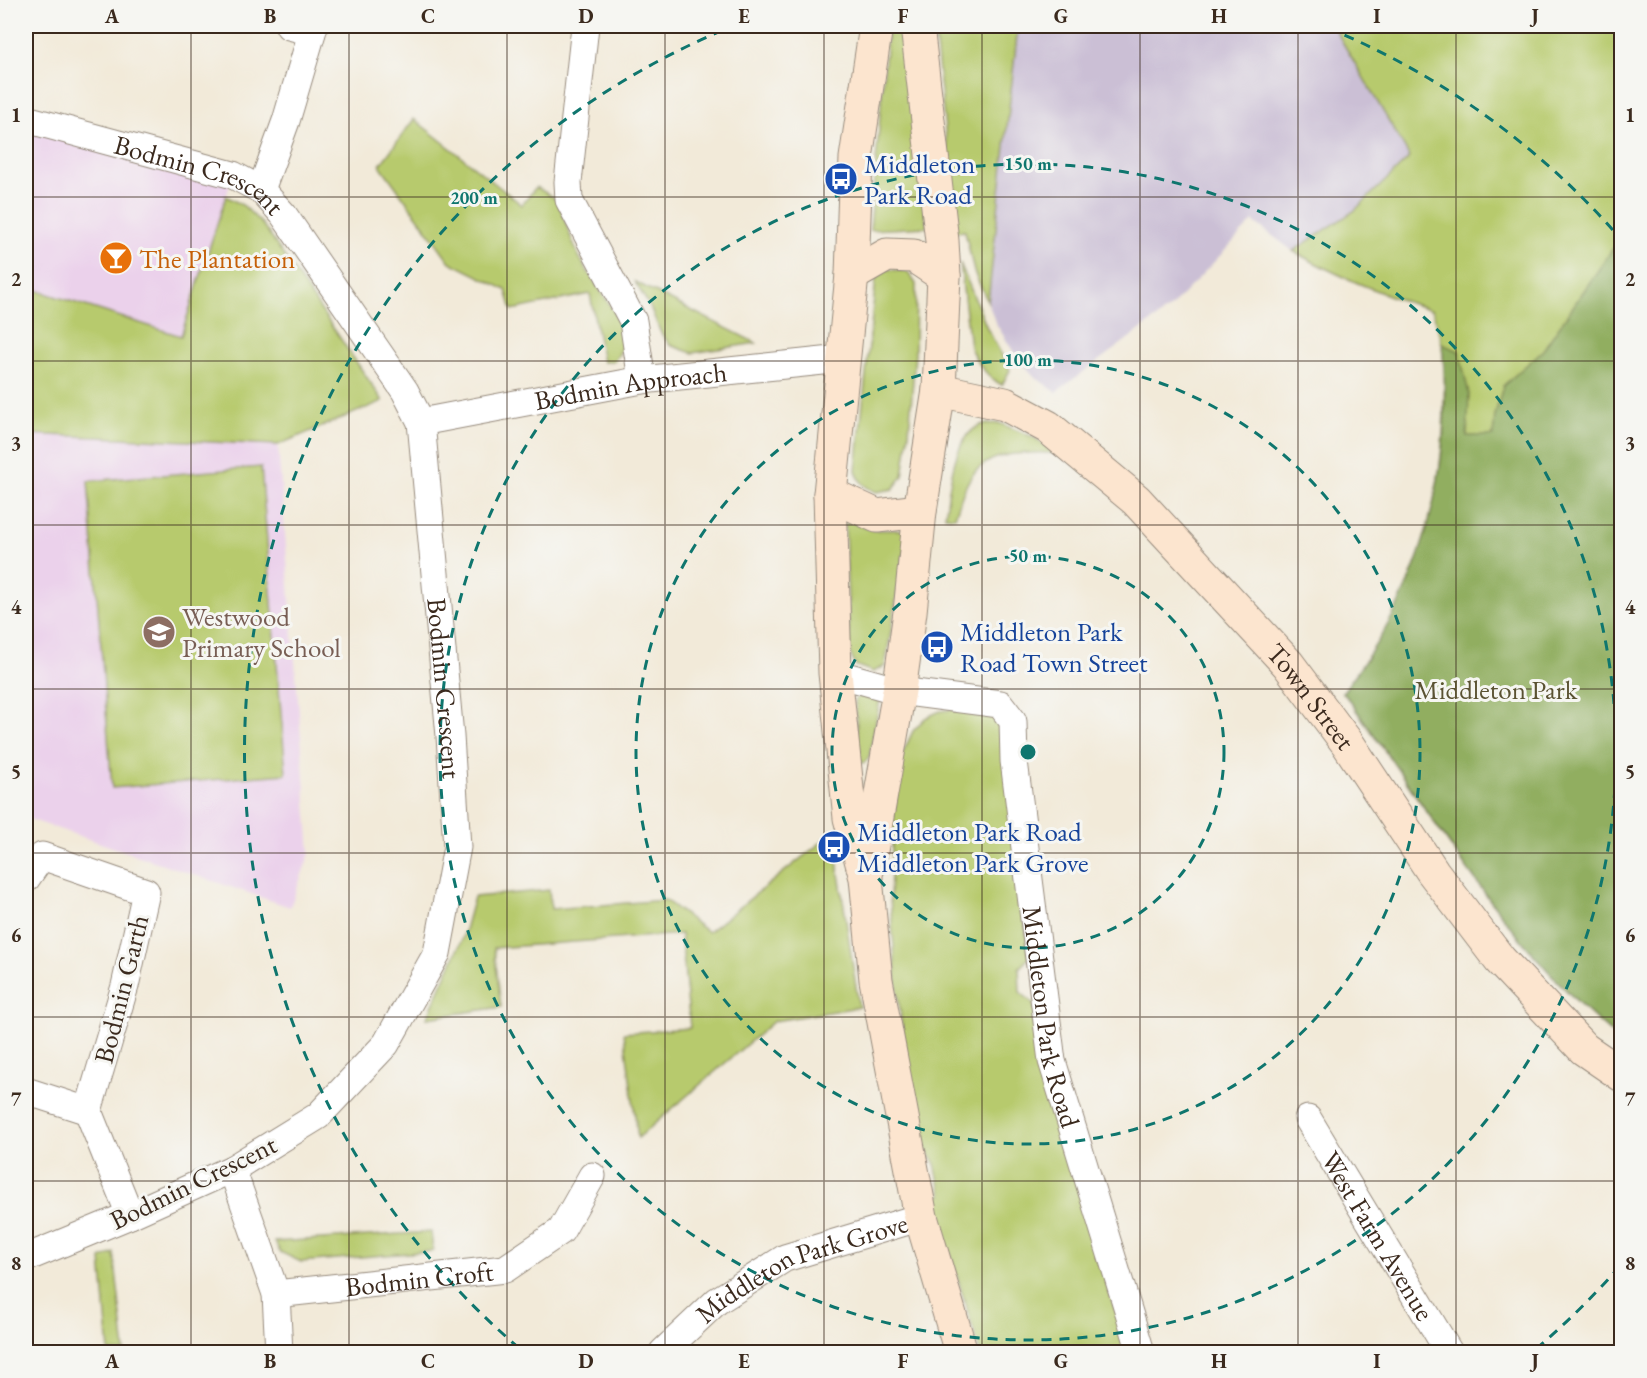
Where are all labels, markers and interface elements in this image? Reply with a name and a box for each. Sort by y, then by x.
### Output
text: A [104,3,120,29]
text: B [264,3,276,29]
text: C [421,3,435,29]
text: D [578,3,594,29]
text: E [738,3,750,29]
text: F [898,3,909,29]
text: G [1054,3,1068,29]
text: H [1211,3,1227,29]
text: I [1373,3,1381,29]
text: J [1529,3,1539,29]
text: 1 [11,102,21,128]
text: 1 [1625,102,1635,128]
street label: Bodmin Crescent [111,126,293,222]
place label: Middleton Park Road [864,146,975,212]
text: 150 m [1004,152,1052,175]
bus stop icon: Middleton Park Road [823,161,859,197]
text: 200 m [450,186,498,209]
bar icon: The Plantation [98,240,134,276]
place label: The Plantation [139,241,295,276]
text: 2 [11,266,22,292]
text: 2 [1625,266,1636,292]
text: 100 m [1004,348,1052,371]
street label: Bodmin Approach [531,354,729,418]
text: 3 [11,430,21,456]
text: 3 [1625,430,1635,456]
text: 50 m [1009,544,1047,567]
text: 4 [11,594,22,620]
text: 4 [1625,594,1636,620]
street label: Bodmin Crescent [420,596,470,780]
place label: Westwood Primary School [182,599,341,665]
school or university icon: Westwood Primary School [141,614,177,650]
place label: Middleton Park Road Town Street [960,614,1148,680]
bus stop icon: Middleton Park Road Town Street [919,629,955,665]
street label: Town Street [1259,635,1364,757]
park label: Middleton Park [1415,672,1578,707]
centre of rings [1018,742,1038,762]
text: 5 [11,758,21,784]
text: 5 [1625,758,1635,784]
place label: Middleton Park Road Middleton Park Grove [857,814,1089,880]
bus stop icon: Middleton Park Road Middleton Park Grove [816,829,852,865]
street label: Middleton Park Road [1015,903,1089,1132]
street label: Bodmin Garth [86,911,156,1067]
text: 6 [11,922,22,948]
text: 6 [1625,922,1636,948]
text: 7 [11,1086,22,1112]
text: 7 [1625,1086,1636,1112]
street label: Bodmin Crescent [104,1126,283,1237]
street label: West Farm Avenue [1314,1144,1443,1327]
street label: Middleton Park Grove [687,1205,912,1330]
text: 8 [11,1250,21,1276]
text: 8 [1625,1250,1635,1276]
street label: Bodmin Croft [343,1253,496,1304]
text: A [104,1348,120,1374]
text: B [264,1348,276,1374]
text: C [421,1348,435,1374]
text: D [578,1348,594,1374]
text: E [738,1348,750,1374]
text: F [898,1348,909,1374]
text: G [1054,1348,1068,1374]
text: H [1211,1348,1227,1374]
text: I [1373,1348,1381,1374]
text: J [1529,1348,1539,1374]

